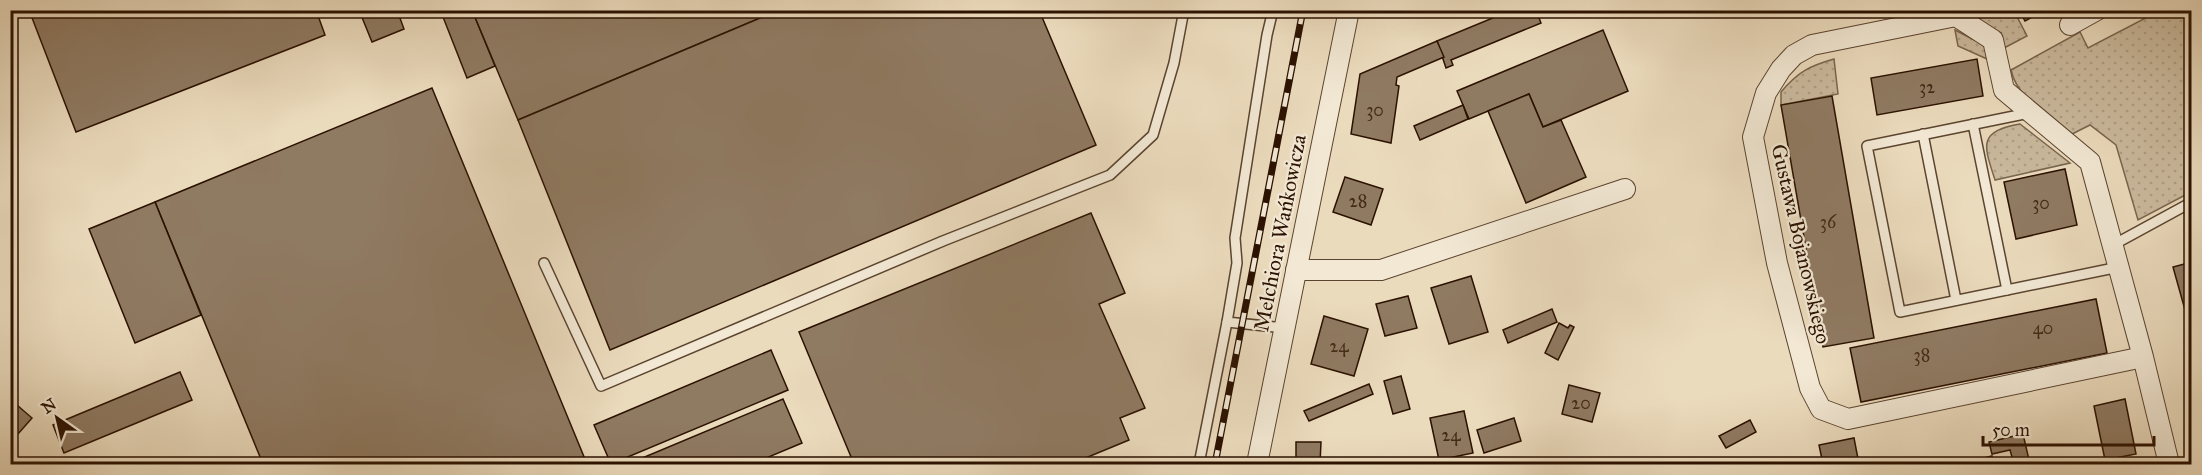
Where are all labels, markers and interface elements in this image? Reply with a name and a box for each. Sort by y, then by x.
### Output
house number: 32 [1919,76,1935,98]
house number: 30 [1366,99,1384,121]
street label: Melchiora Wańkowicza [1248,132,1312,334]
street label: Gustawa Bojanowskiego [1765,142,1837,347]
house number: 28 [1349,190,1367,212]
house number: 30 [2032,192,2050,214]
house number: 36 [1820,211,1837,233]
house number: 40 [2033,317,2053,339]
house number: 24 [1330,335,1349,357]
house number: 38 [1914,344,1930,366]
north arrow [27,388,87,448]
house number: 20 [1571,392,1591,414]
text: N [38,394,60,418]
scale bar [1983,409,2154,447]
text: 50 m [1992,419,2030,441]
house number: 24 [1442,424,1461,446]

